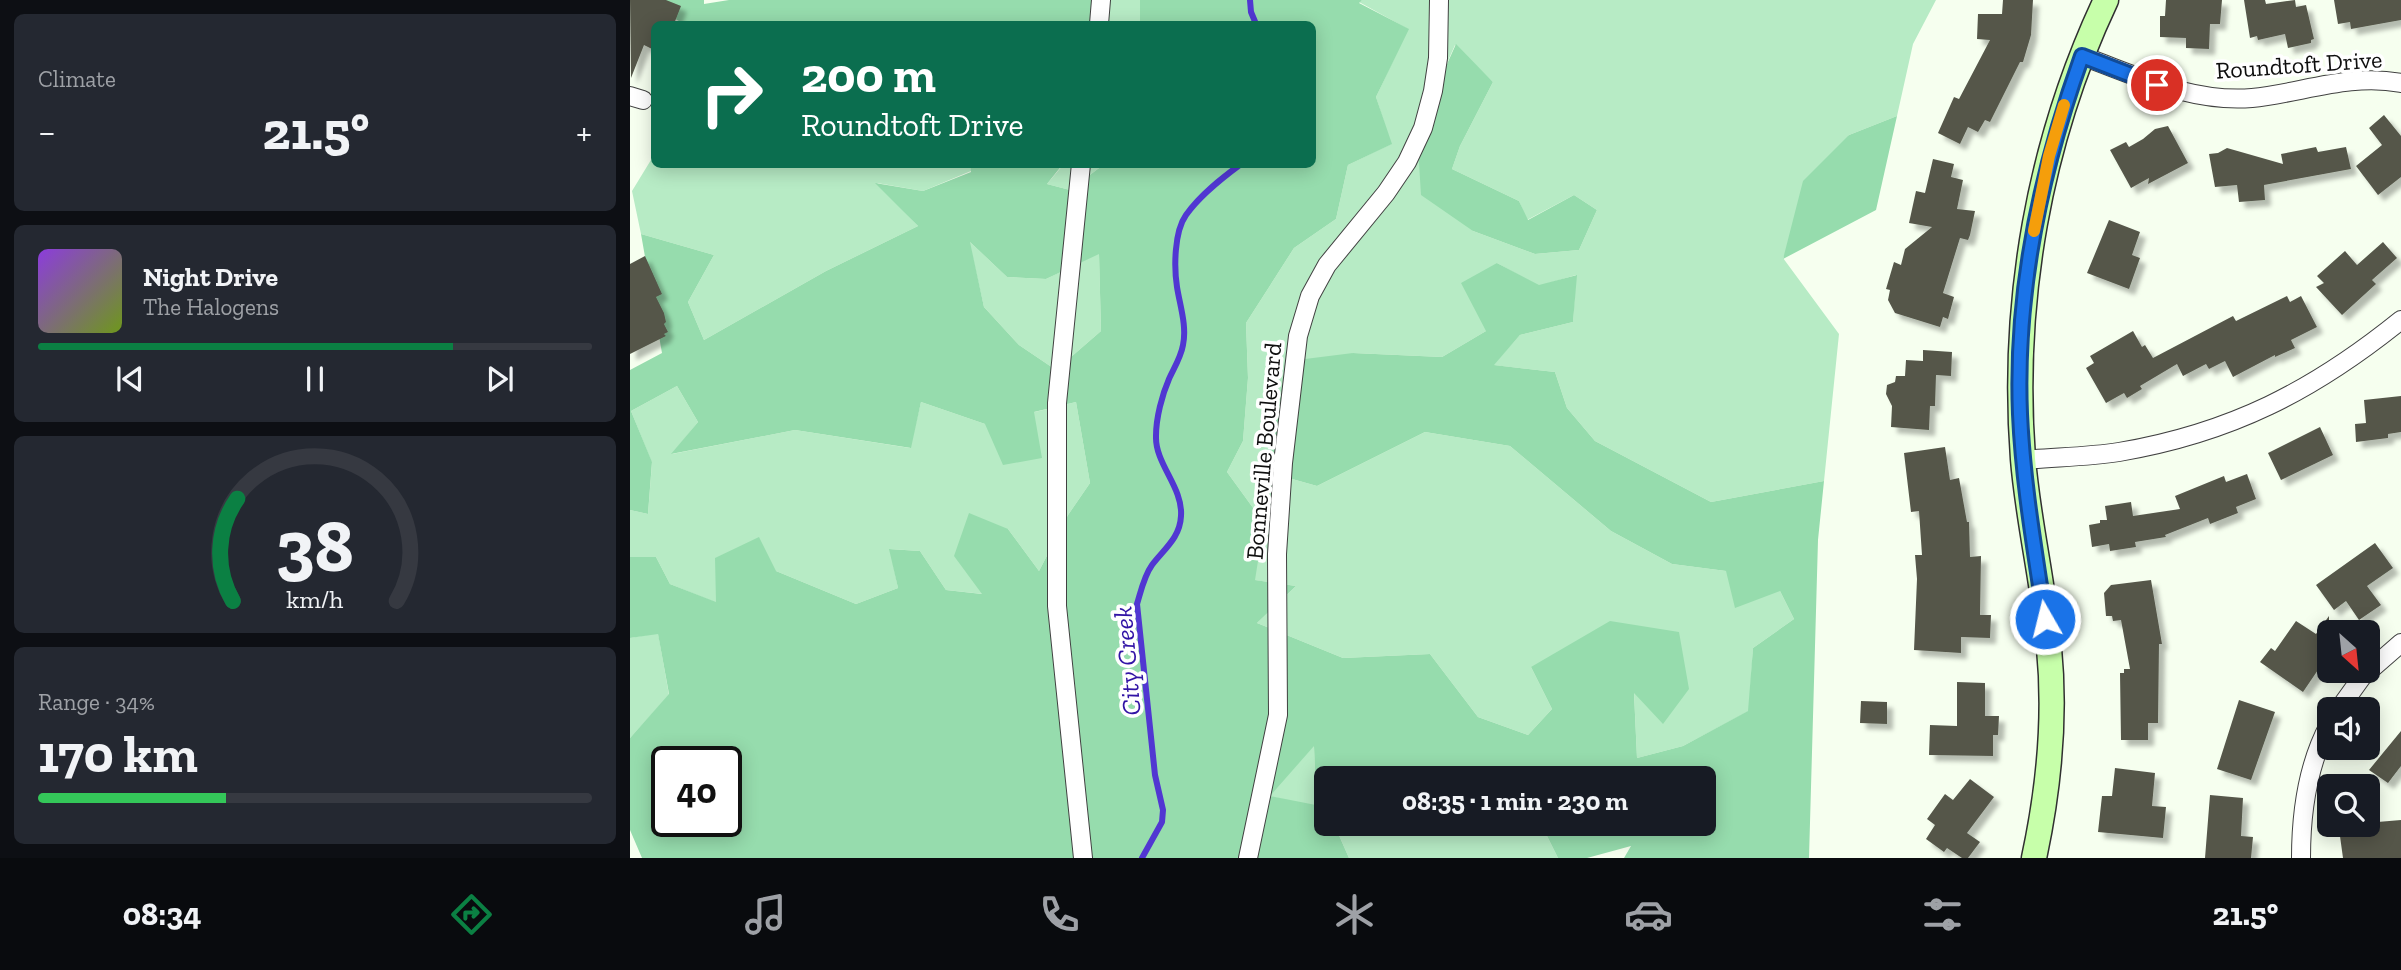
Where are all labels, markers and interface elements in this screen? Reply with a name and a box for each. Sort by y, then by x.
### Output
street label: Roundtoft Drive [2215,44,2383,85]
text: 200 m [801,46,936,105]
icon: right [686,49,777,140]
pin [2127,55,2187,115]
text: Climate [38,65,116,93]
icon: arrive [2138,66,2176,104]
text: 21.5° [262,100,369,162]
text: Roundtoft Drive [801,106,1024,144]
text: − [38,109,56,155]
text: + [576,109,592,155]
text: Night Drive [143,261,278,293]
text: The Halogens [143,293,279,321]
street label: Bonneville Boulevard [1240,341,1287,561]
icon: previous [111,360,149,398]
icon: pause [296,360,334,398]
icon: next [481,360,519,398]
text: 38 [276,502,354,590]
position arrow [2008,582,2082,656]
text: km/h [286,583,344,613]
water label: City Creek [1106,605,1148,717]
north arrow [2317,620,2380,682]
map controls [2317,620,2380,837]
text: Range · 34% [38,688,155,716]
button: sound [2317,697,2380,760]
text: 170 km [38,723,198,785]
speed limit sign: 40 [651,746,742,837]
button: search [2317,774,2380,837]
text: 08:35 · 1 min · 230 m [1402,785,1628,817]
icon: directions [447,890,496,939]
icon: music [741,890,790,939]
icon: phone [1035,890,1084,939]
icon: climate [1330,890,1379,939]
icon: car [1624,890,1673,939]
icon: filters [1918,890,1967,939]
text: 08:34 [123,895,202,933]
text: 21.5° [2213,895,2278,933]

